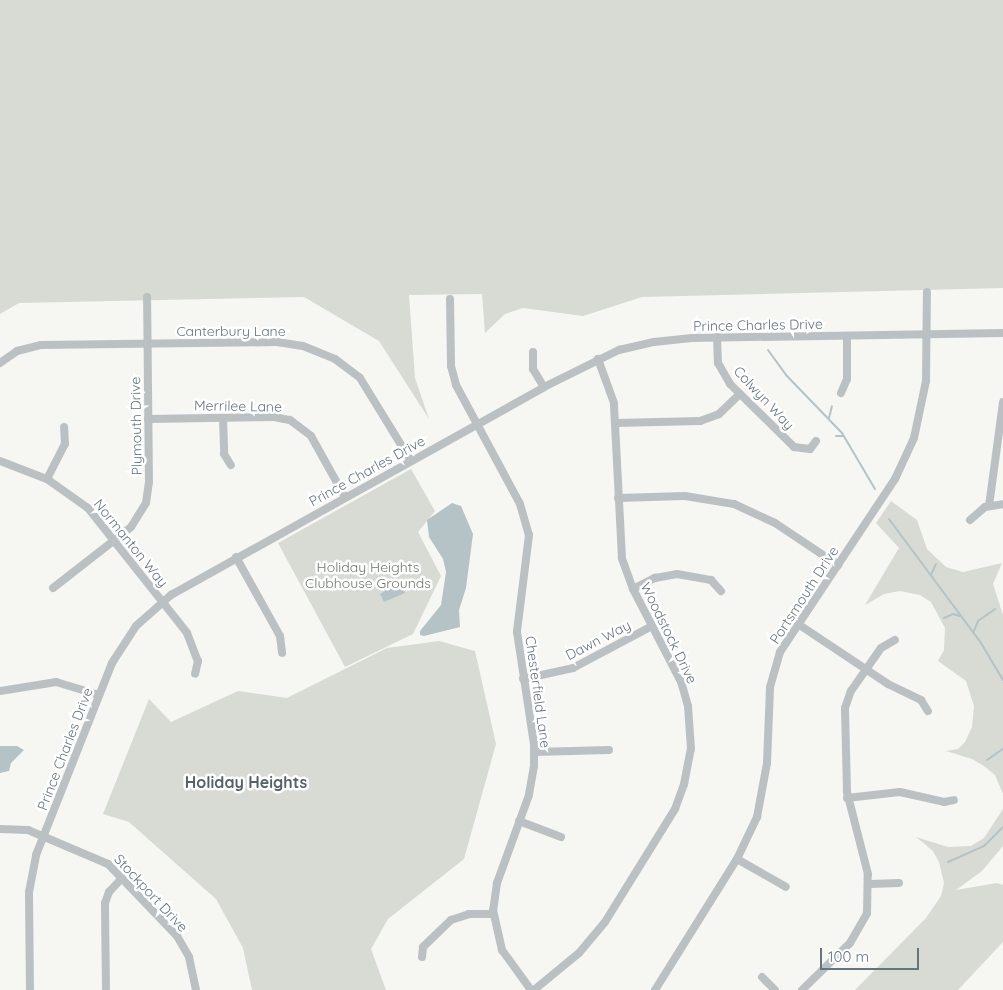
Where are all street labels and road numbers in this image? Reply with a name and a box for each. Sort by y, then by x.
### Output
street label: Prince Charles Drive [693,315,823,335]
street label: Canterbury Lane [176,323,286,339]
street label: Colwyn Way [730,363,798,433]
street label: Plymouth Drive [127,377,145,475]
street label: Merrilee Lane [194,397,282,415]
street label: Prince Charles Drive [306,432,428,510]
street label: Normanton Way [90,496,172,590]
street label: Portsmouth Drive [766,543,842,647]
street label: Woodstock Drive [637,580,701,686]
street label: Dawn Way [563,616,633,664]
street label: Chesterfield Lane [522,635,554,749]
street label: Prince Charles Drive [34,685,96,813]
street label: Stockport Drive [111,851,191,935]

